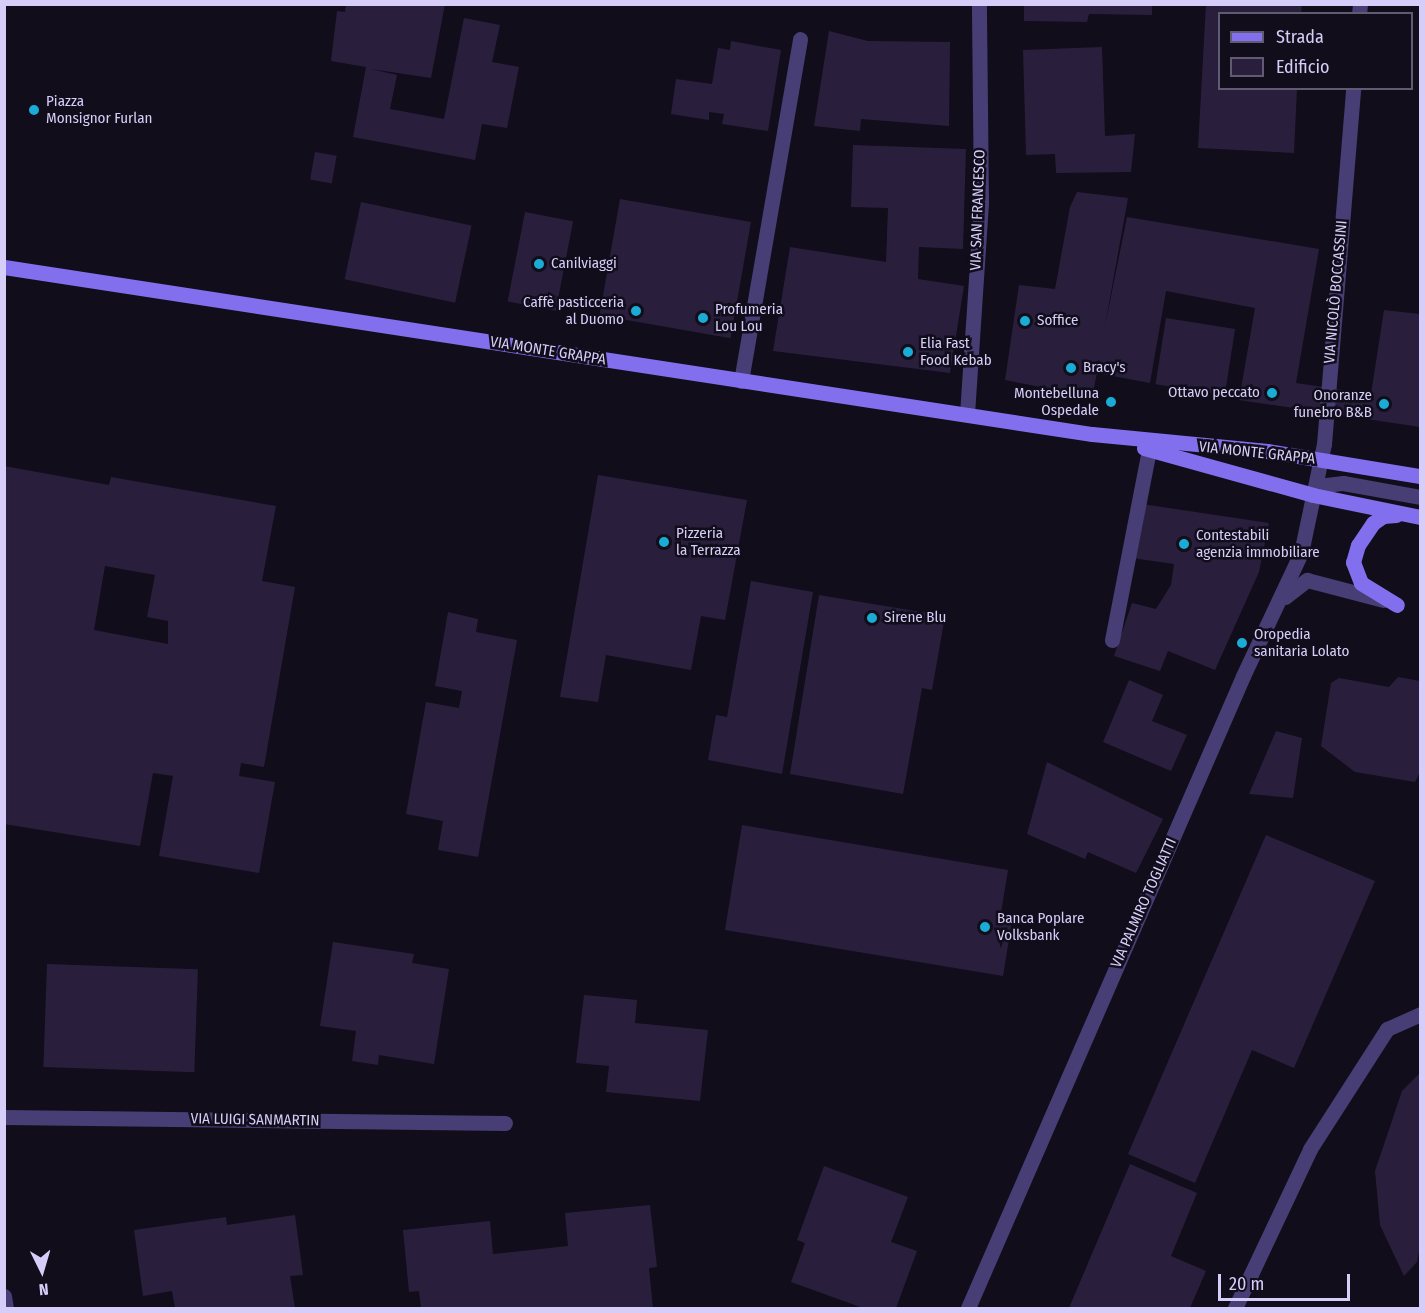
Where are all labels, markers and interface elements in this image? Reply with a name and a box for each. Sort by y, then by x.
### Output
legend [1218,12,1413,90]
text: Strada [1276,26,1324,48]
text: Edificio [1276,56,1329,78]
place label: Piazza Monsignor Furlan [46,92,152,127]
marker: Piazza Monsignor Furlan [27,103,41,117]
street label: VIA SAN FRANCESCO [967,149,989,271]
street label: VIA NICOLÒ BOCCASSINI [1321,220,1351,364]
place label: Canilviaggi [551,255,617,273]
marker: Canilviaggi [532,257,546,271]
place label: Caffè pasticceria al Duomo [523,293,624,328]
place label: Profumeria Lou Lou [715,300,783,335]
marker: Caffè pasticceria al Duomo [629,304,643,318]
marker: Profumeria Lou Lou [696,311,710,325]
place label: Soffice [1037,312,1078,330]
marker: Soffice [1018,314,1032,328]
street label: VIA MONTE GRAPPA [489,333,607,369]
place label: Elia Fast Food Kebab [920,334,992,369]
marker: Elia Fast Food Kebab [901,345,915,359]
place label: Bracy's [1083,359,1126,377]
marker: Bracy's [1064,361,1078,375]
place label: Montebelluna Ospedale [1014,384,1099,419]
place label: Ottavo peccato [1168,384,1260,402]
marker: Ottavo peccato [1265,386,1279,400]
place label: Onoranze funebro B&B [1294,386,1372,421]
marker: Montebelluna Ospedale [1104,395,1118,409]
marker: Onoranze funebro B&B [1377,397,1391,411]
street label: VIA MONTE GRAPPA [1198,438,1316,468]
place label: Pizzeria la Terrazza [676,524,741,559]
place label: Contestabili agenzia immobiliare [1196,526,1320,561]
marker: Pizzeria la Terrazza [657,535,671,549]
marker: Contestabili agenzia immobiliare [1177,537,1191,551]
place label: Sirene Blu [884,609,946,627]
marker: Sirene Blu [865,611,879,625]
place label: Oropedia sanitaria Lolato [1254,625,1349,660]
marker: Oropedia sanitaria Lolato [1235,636,1249,650]
street label: VIA PALMIRO TOGLIATTI [1107,835,1181,971]
place label: Banca Poplare Volksbank [997,909,1084,944]
marker: Banca Poplare Volksbank [978,920,992,934]
street label: VIA LUIGI SANMARTIN [190,1110,320,1130]
north arrow [12,1241,72,1301]
scale bar [1221,1262,1353,1300]
text: 20 m [1229,1273,1264,1295]
text: N [38,1280,49,1299]

